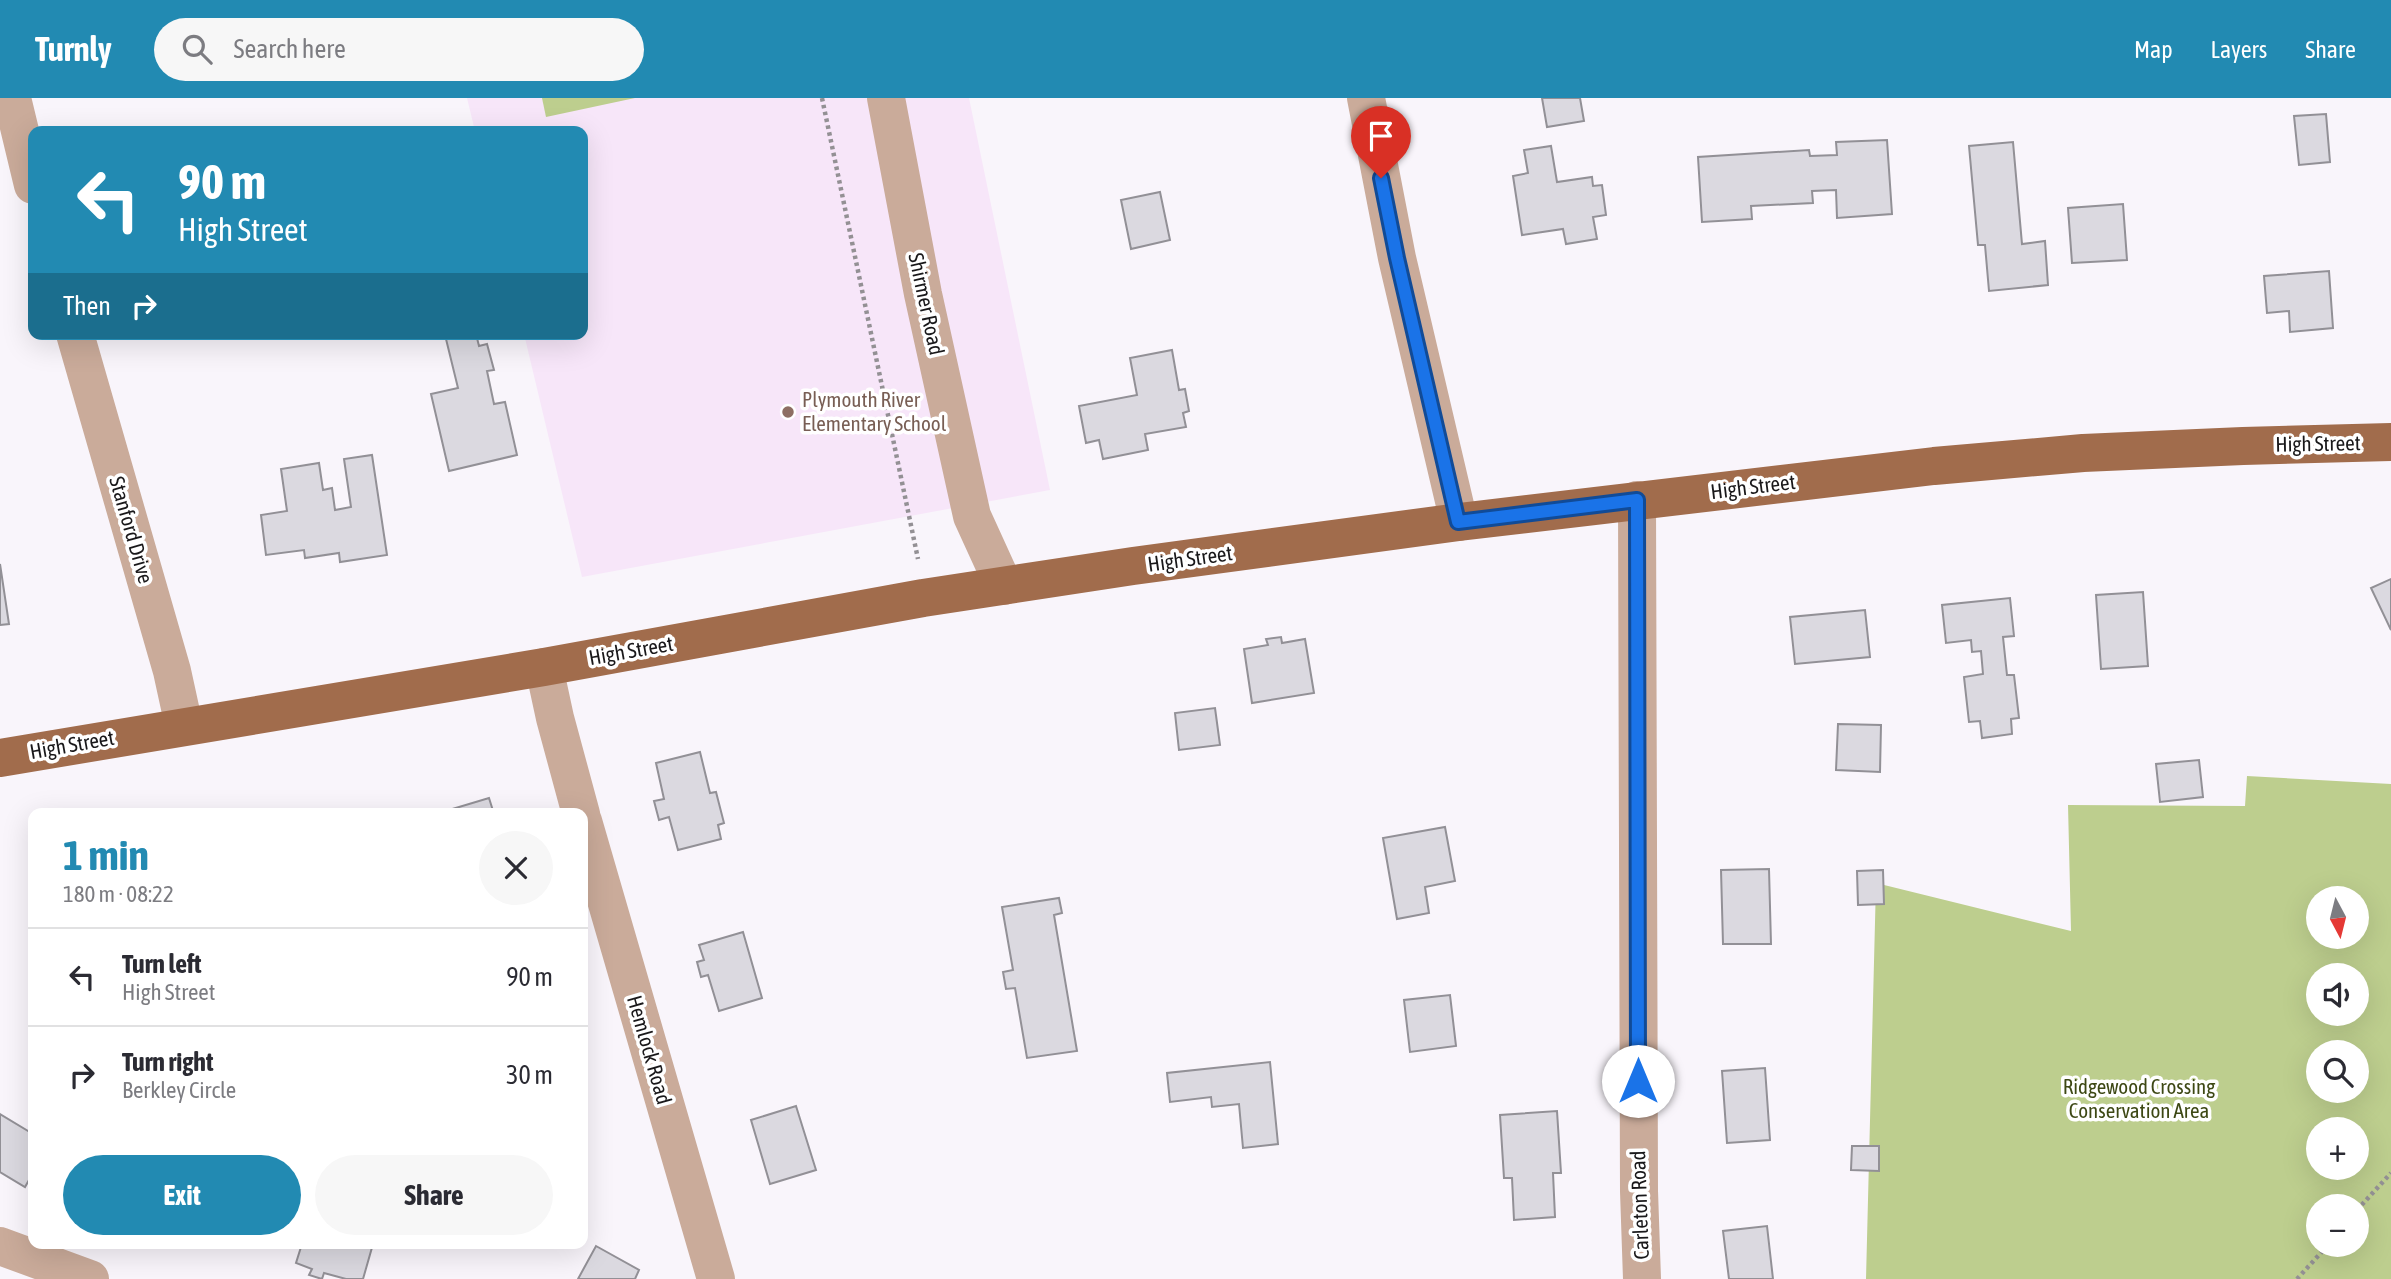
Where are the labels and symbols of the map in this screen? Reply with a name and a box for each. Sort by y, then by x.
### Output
pin [1351,106,1411,178]
street label: Shirmer Road [904,251,950,357]
place label: Plymouth River Elementary School [802,387,947,435]
marker: Plymouth River Elementary School [780,404,796,420]
street label: High Street [2275,430,2361,456]
street label: High Street [1709,469,1797,503]
street label: Stanford Drive [105,473,159,586]
street label: High Street [1146,540,1234,576]
street label: High Street [587,631,675,669]
street label: High Street [28,725,116,763]
north arrow [2306,886,2370,948]
street label: Hemlock Road [623,993,677,1107]
position arrow [1601,1044,1675,1118]
park label: Ridgewood Crossing Conservation Area [2063,1074,2215,1122]
street label: Carleton Road [1625,1150,1653,1260]

